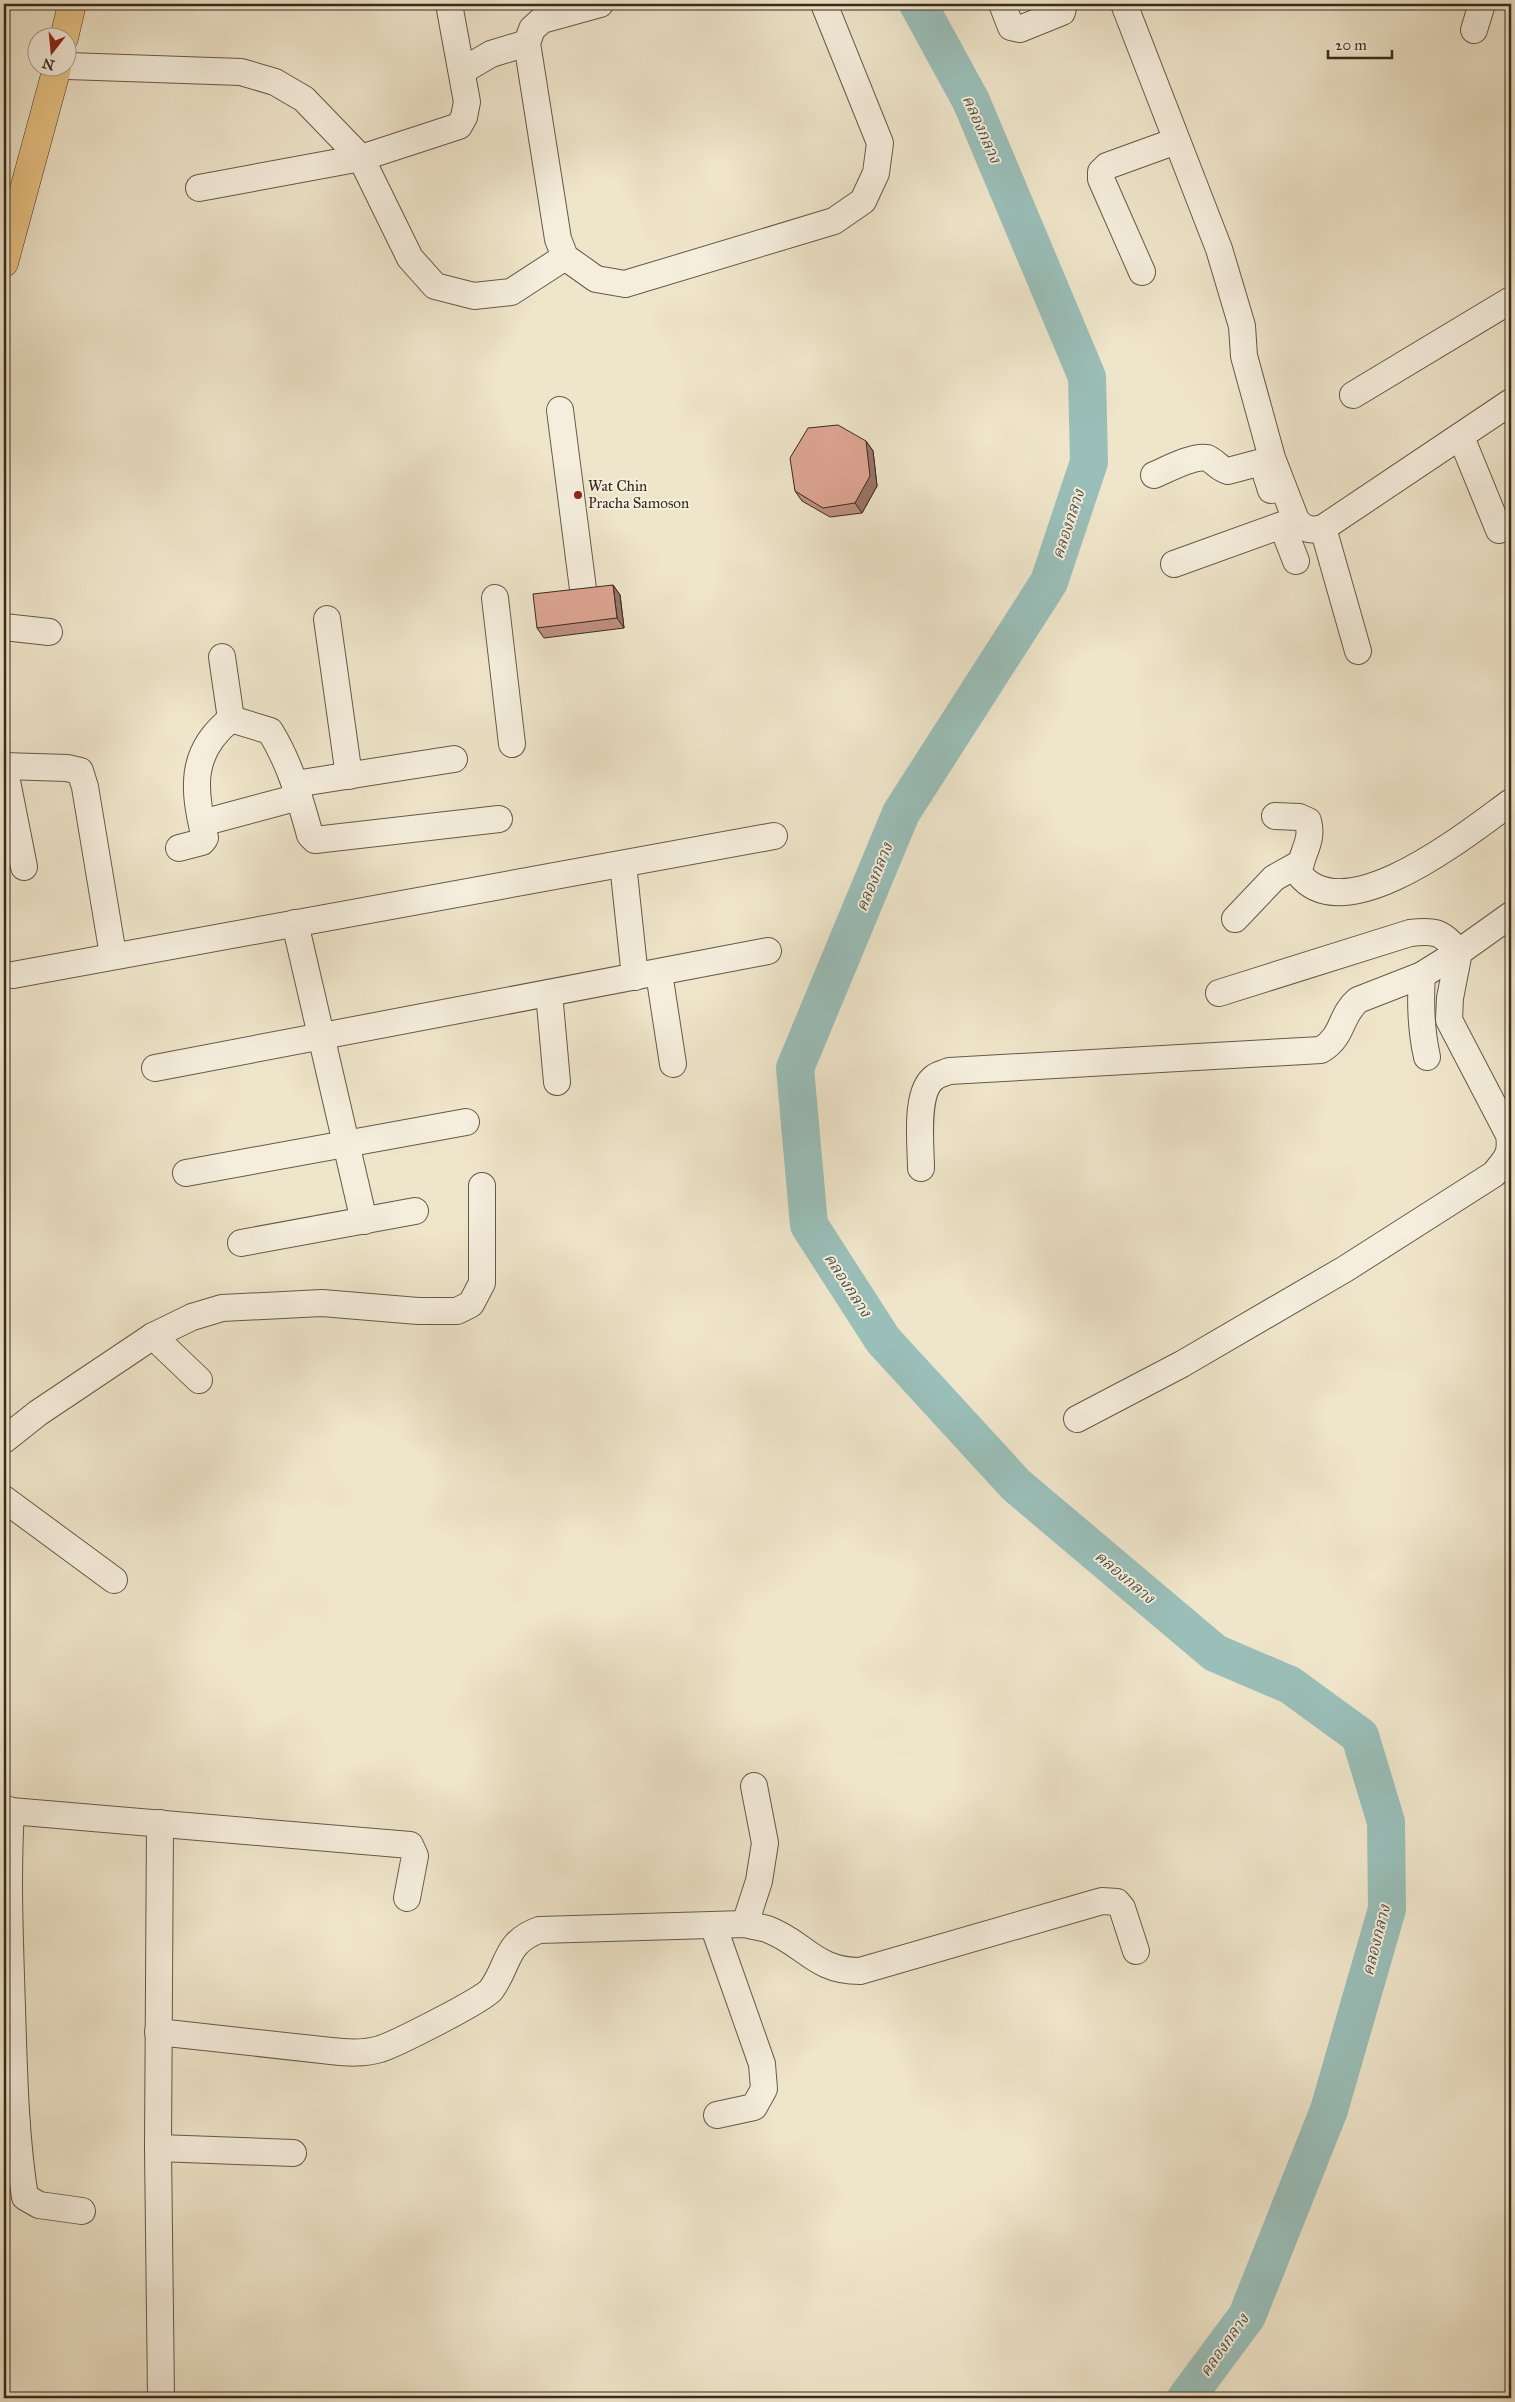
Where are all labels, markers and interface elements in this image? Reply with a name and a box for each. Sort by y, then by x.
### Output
north arrow [28,28,78,78]
scale bar [1328,28,1391,60]
text: 20 m [1335,36,1367,54]
text: N [40,54,57,74]
water label: คลองกลาง [959,92,1006,167]
place label: Wat Chin Pracha Samoson [588,477,689,512]
water label: คลองกลาง [1048,486,1089,561]
marker: Wat Chin Pracha Samoson [572,489,584,501]
water label: คลองกลาง [852,839,897,914]
water label: คลองกลาง [820,1250,876,1321]
water label: คลองกลาง [1091,1546,1160,1608]
water label: คลองกลาง [1358,1902,1394,1977]
water label: คลองกลาง [1195,2309,1253,2380]

